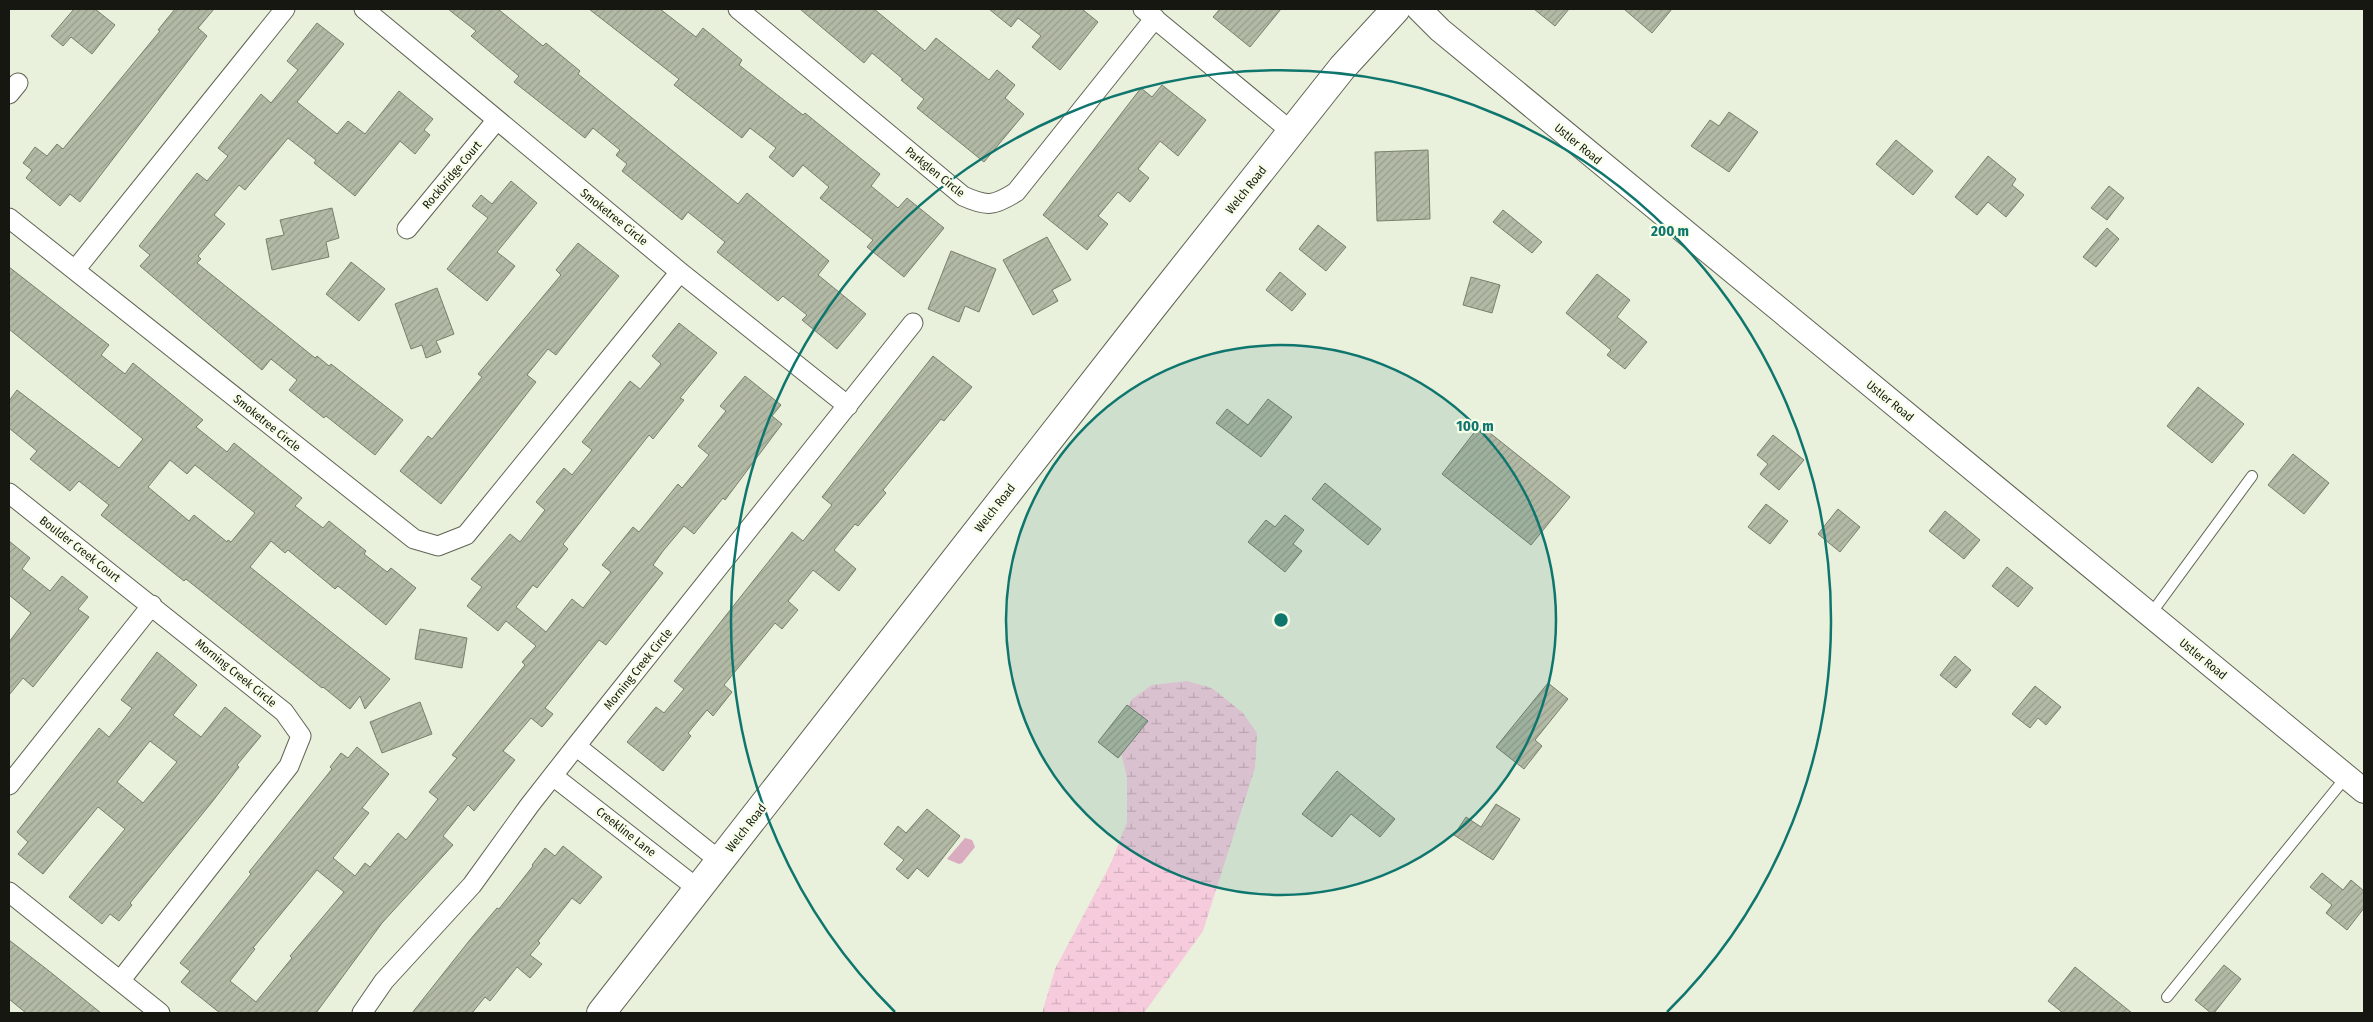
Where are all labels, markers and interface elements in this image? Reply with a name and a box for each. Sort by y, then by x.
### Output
street label: Ustler Road [1552,121,1604,167]
street label: Rockbridge Court [420,138,484,212]
street label: Parkglen Circle [903,144,968,200]
street label: Welch Road [1223,163,1269,217]
street label: Smoketree Circle [578,186,651,248]
text: 200 m [1650,222,1689,240]
street label: Ustler Road [1864,378,1916,424]
street label: Smoketree Circle [231,392,304,454]
text: 100 m [1456,417,1494,435]
street label: Welch Road [972,481,1018,535]
street label: Boulder Creek Court [37,513,123,585]
centre of rings [1272,611,1290,629]
street label: Morning Creek Circle [601,626,675,712]
street label: Morning Creek Circle [193,636,279,710]
street label: Ustler Road [2177,636,2229,682]
street label: Welch Road [723,801,769,855]
street label: Creekline Lane [593,804,659,860]

